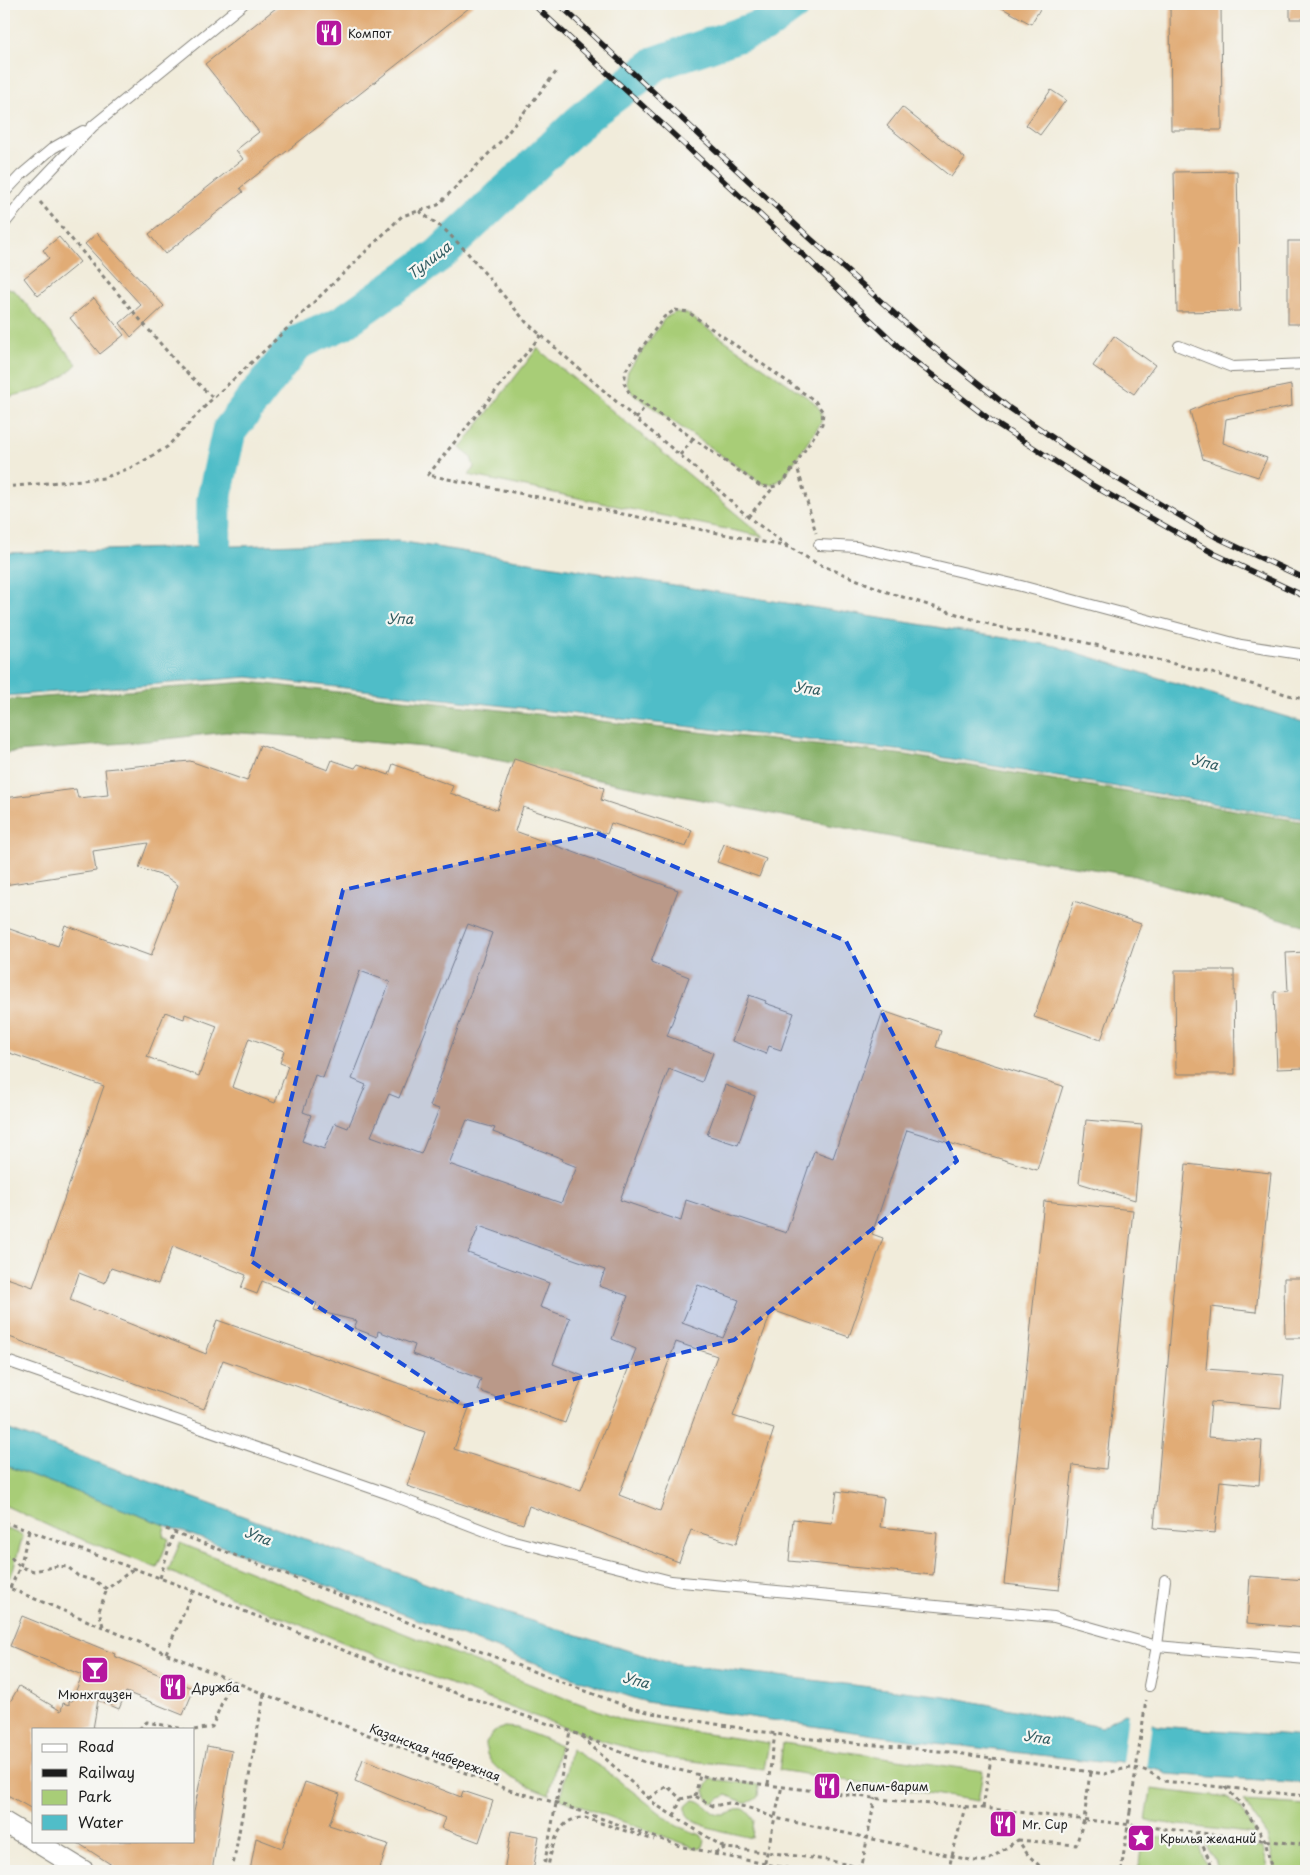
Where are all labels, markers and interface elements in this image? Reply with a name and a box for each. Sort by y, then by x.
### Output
restaurant icon: Компот [314,18,344,48]
place label: Компот [348,24,392,42]
water label: Тулица [403,236,456,284]
water label: Упа [387,608,414,629]
water label: Упа [792,676,822,700]
water label: Упа [1190,749,1221,775]
water label: Упа [242,1521,275,1551]
bar icon: Мюнхгаузен [80,1655,110,1685]
water label: Упа [621,1667,652,1694]
restaurant icon: Дружба [158,1672,188,1702]
place label: Дружба [191,1678,240,1696]
place label: Мюнхгаузен [58,1685,132,1703]
street label: Казанская набережная [367,1719,503,1785]
water label: Упа [1022,1725,1052,1749]
legend [32,1728,195,1842]
text: Road [78,1734,114,1757]
text: Railway [78,1760,135,1783]
restaurant icon: Лепим-варим [812,1771,842,1801]
place label: Лепим-варим [846,1777,929,1795]
text: Park [78,1784,112,1807]
restaurant icon: Mr. Cup [988,1809,1018,1839]
text: Water [78,1810,123,1833]
place label: Mr. Cup [1022,1815,1068,1833]
place icon: Крылья желаний [1126,1823,1156,1853]
place label: Крылья желаний [1160,1829,1256,1847]

